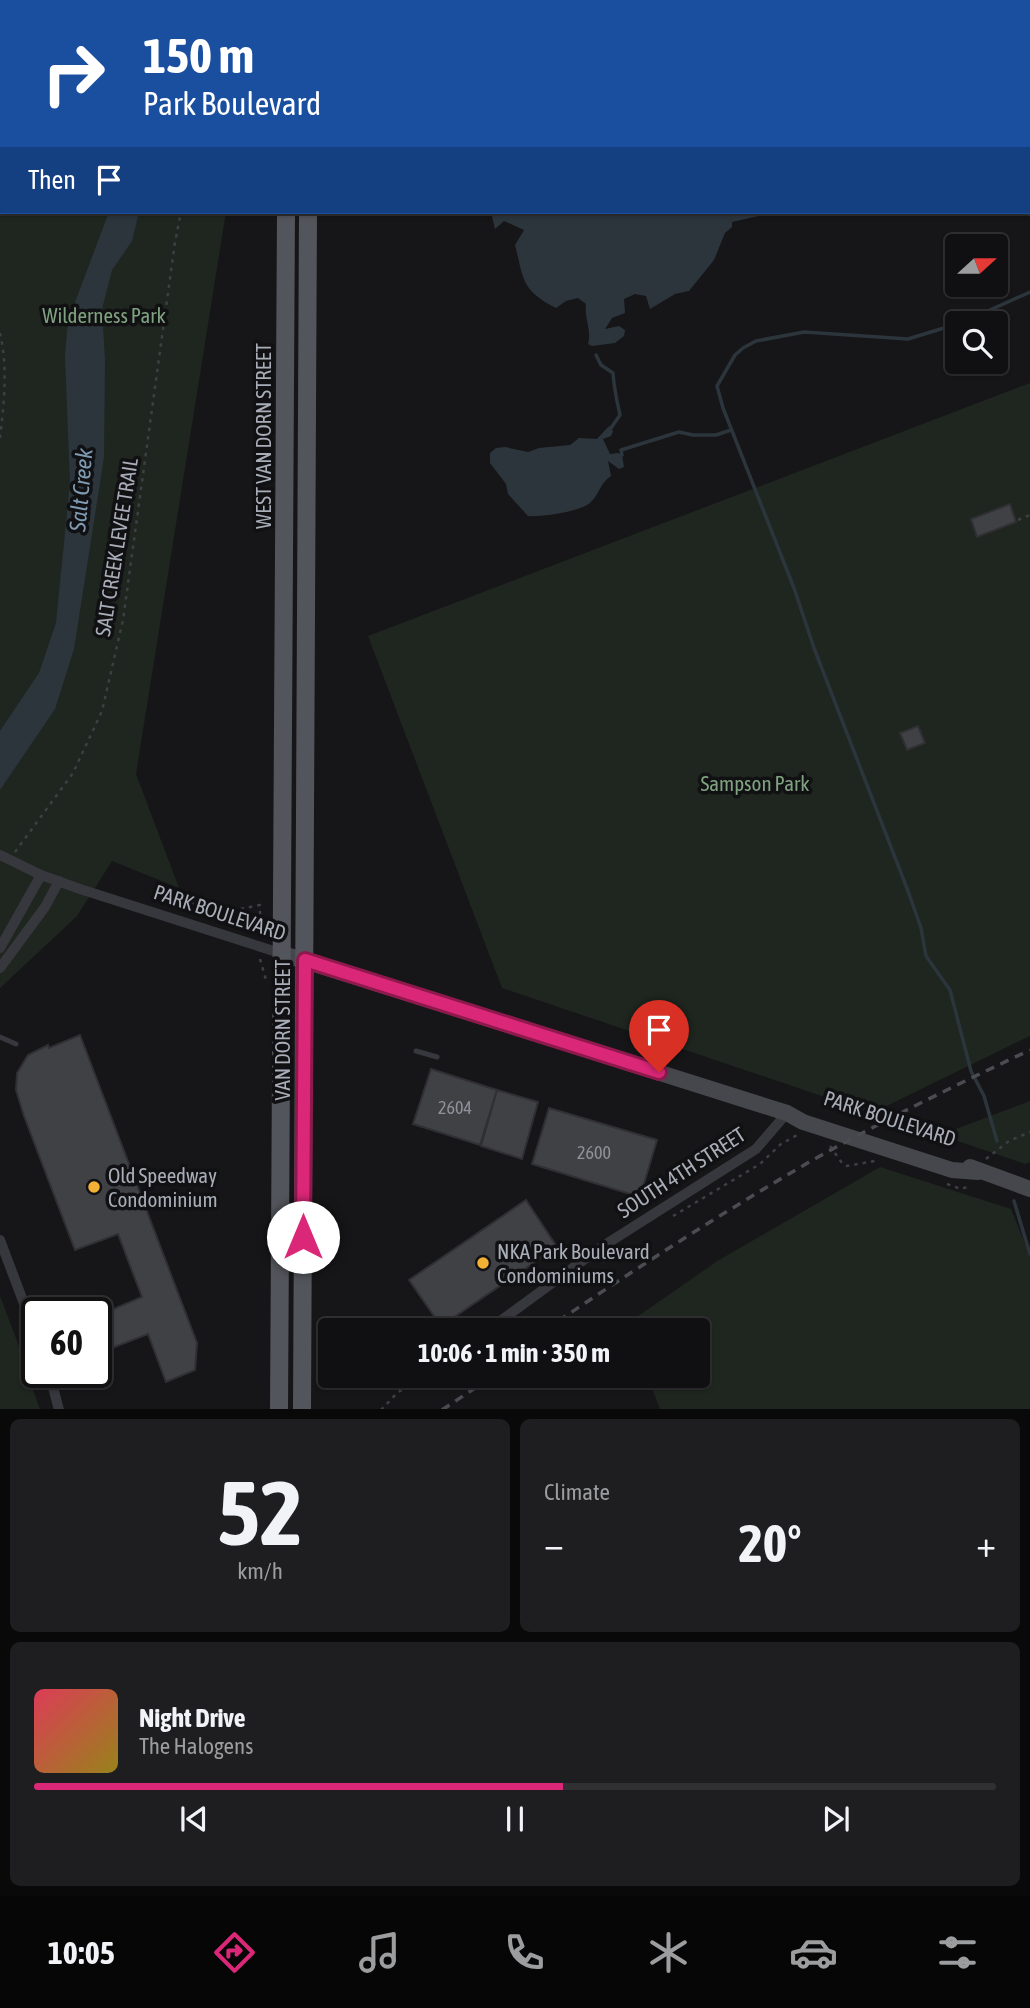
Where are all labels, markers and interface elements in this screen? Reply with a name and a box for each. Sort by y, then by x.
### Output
text: 150 m [143,27,254,83]
icon: right [28,28,119,119]
text: Park Boulevard [143,85,321,122]
icon: arrive [90,161,128,199]
text: Then [28,165,76,195]
north arrow [945,234,1008,298]
map controls [945,234,1008,374]
park label: Wilderness Park [42,303,166,327]
button: search [945,311,1008,374]
street label: WEST VAN DORN STREET [251,343,275,529]
water label: Salt Creek [64,447,98,534]
street label: SALT CREEK LEVEE TRAIL [90,456,142,638]
park label: Sampson Park [700,771,810,795]
street label: PARK BOULEVARD [151,879,289,945]
street label: VAN DORN STREET [270,960,294,1100]
pin [629,1000,689,1072]
icon: arrive [640,1011,678,1049]
street label: PARK BOULEVARD [821,1085,959,1151]
house number: 2604 [438,1097,472,1118]
street label: SOUTH 4TH STREET [613,1122,749,1222]
house number: 2600 [577,1142,611,1163]
place label: Old Speedway Condominium [108,1163,218,1211]
marker: Old Speedway Condominium [86,1179,102,1195]
position arrow [266,1200,340,1274]
place label: NKA Park Boulevard Condominiums [497,1239,650,1287]
marker: NKA Park Boulevard Condominiums [475,1255,491,1271]
speed limit sign: 60 [21,1297,112,1388]
text: 10:06 · 1 min · 350 m [418,1338,610,1368]
text: 52 [217,1460,303,1564]
text: Climate [544,1479,610,1505]
text: 20° [738,1513,802,1573]
text: − [544,1522,564,1565]
text: + [976,1522,996,1565]
text: km/h [237,1558,283,1584]
text: Night Drive [139,1703,246,1733]
text: The Halogens [139,1733,253,1759]
icon: previous [175,1800,213,1838]
icon: pause [496,1800,534,1838]
icon: next [817,1800,855,1838]
icon: directions [210,1928,259,1977]
icon: music [355,1928,404,1977]
icon: phone [500,1928,549,1977]
icon: climate [644,1928,693,1977]
icon: car [789,1928,838,1977]
icon: filters [933,1928,982,1977]
text: 10:05 [48,1934,115,1971]

